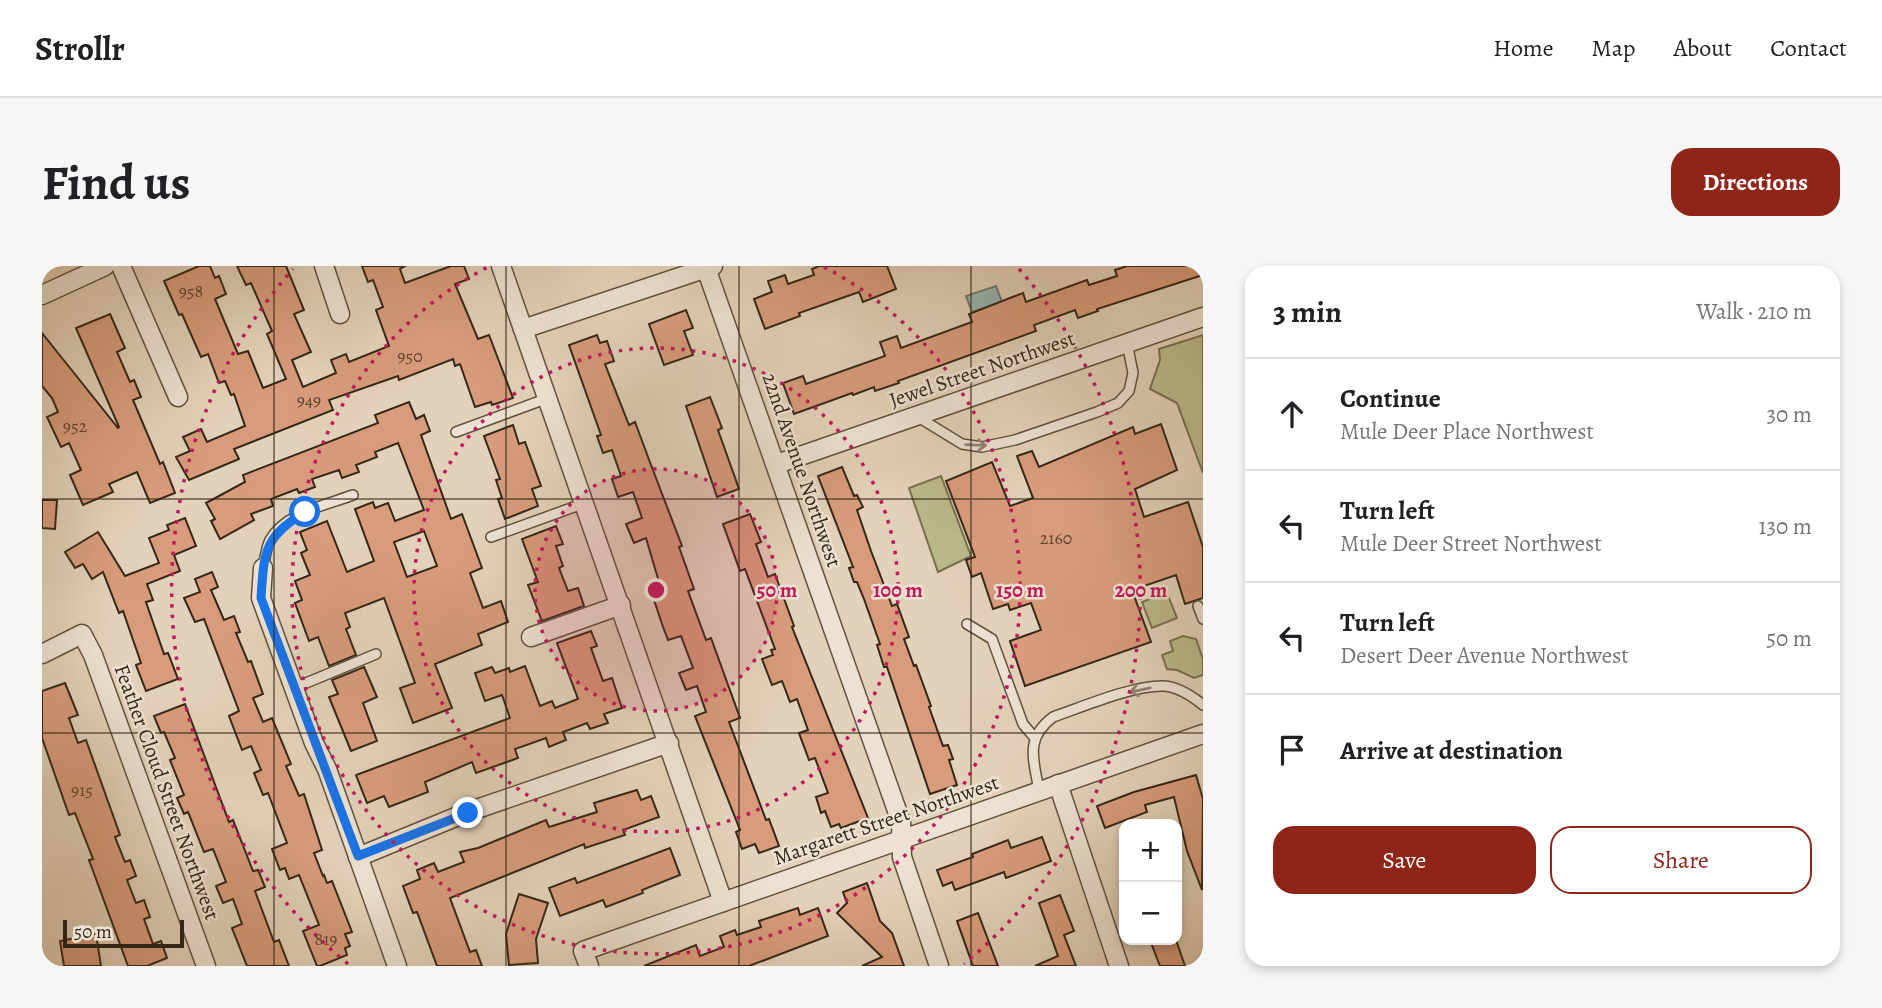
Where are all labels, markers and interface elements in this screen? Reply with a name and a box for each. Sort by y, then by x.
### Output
text: Strollr [35,26,125,71]
text: Home [1493,32,1554,64]
text: Map [1592,32,1636,64]
text: About [1674,32,1732,64]
text: Contact [1770,32,1847,64]
button: Directions [1671,148,1840,216]
text: Find us [42,149,190,216]
house number: 958 [179,279,203,303]
text: 3 min [1273,292,1342,332]
text: Walk · 210 m [1696,296,1812,327]
street label: Jewel Street Northwest [885,324,1079,414]
house number: 950 [397,344,423,368]
street label: 22nd Avenue Northwest [756,369,848,571]
text: Continue [1340,381,1441,416]
house number: 949 [297,388,321,412]
icon: ahead [1273,395,1311,433]
text: 30 m [1766,399,1812,430]
house number: 952 [63,414,88,438]
text: Mule Deer Place Northwest [1340,416,1594,447]
one-way arrow [964,439,987,452]
text: Turn left [1340,493,1435,528]
route start [289,496,320,527]
icon: left [1273,507,1311,545]
text: 130 m [1759,511,1812,542]
house number: 2160 [1040,526,1072,550]
text: Mule Deer Street Northwest [1340,528,1602,559]
text: 50 m [757,576,798,604]
text: 100 m [873,576,923,604]
text: 150 m [996,576,1045,604]
text: 200 m [1115,576,1168,604]
centre of rings [644,578,668,602]
text: Turn left [1340,605,1435,640]
icon: left [1273,619,1311,657]
text: 50 m [1766,623,1812,654]
text: Desert Deer Avenue Northwest [1340,640,1629,671]
street label: Feather Cloud Street Northwest [108,660,226,924]
one-way arrow [1129,684,1152,698]
icon: arrive [1273,731,1311,769]
text: Arrive at destination [1340,733,1563,768]
street label: Margarett Street Northwest [770,768,1003,872]
house number: 915 [71,778,93,802]
route end [452,797,483,828]
map controls [1119,819,1182,945]
button: + [1119,819,1182,882]
button: Save [1273,826,1536,894]
button: Share [1550,826,1812,894]
button: − [1119,882,1182,945]
scale bar [63,917,184,949]
text: 50 m [74,919,112,945]
house number: 819 [314,927,338,951]

